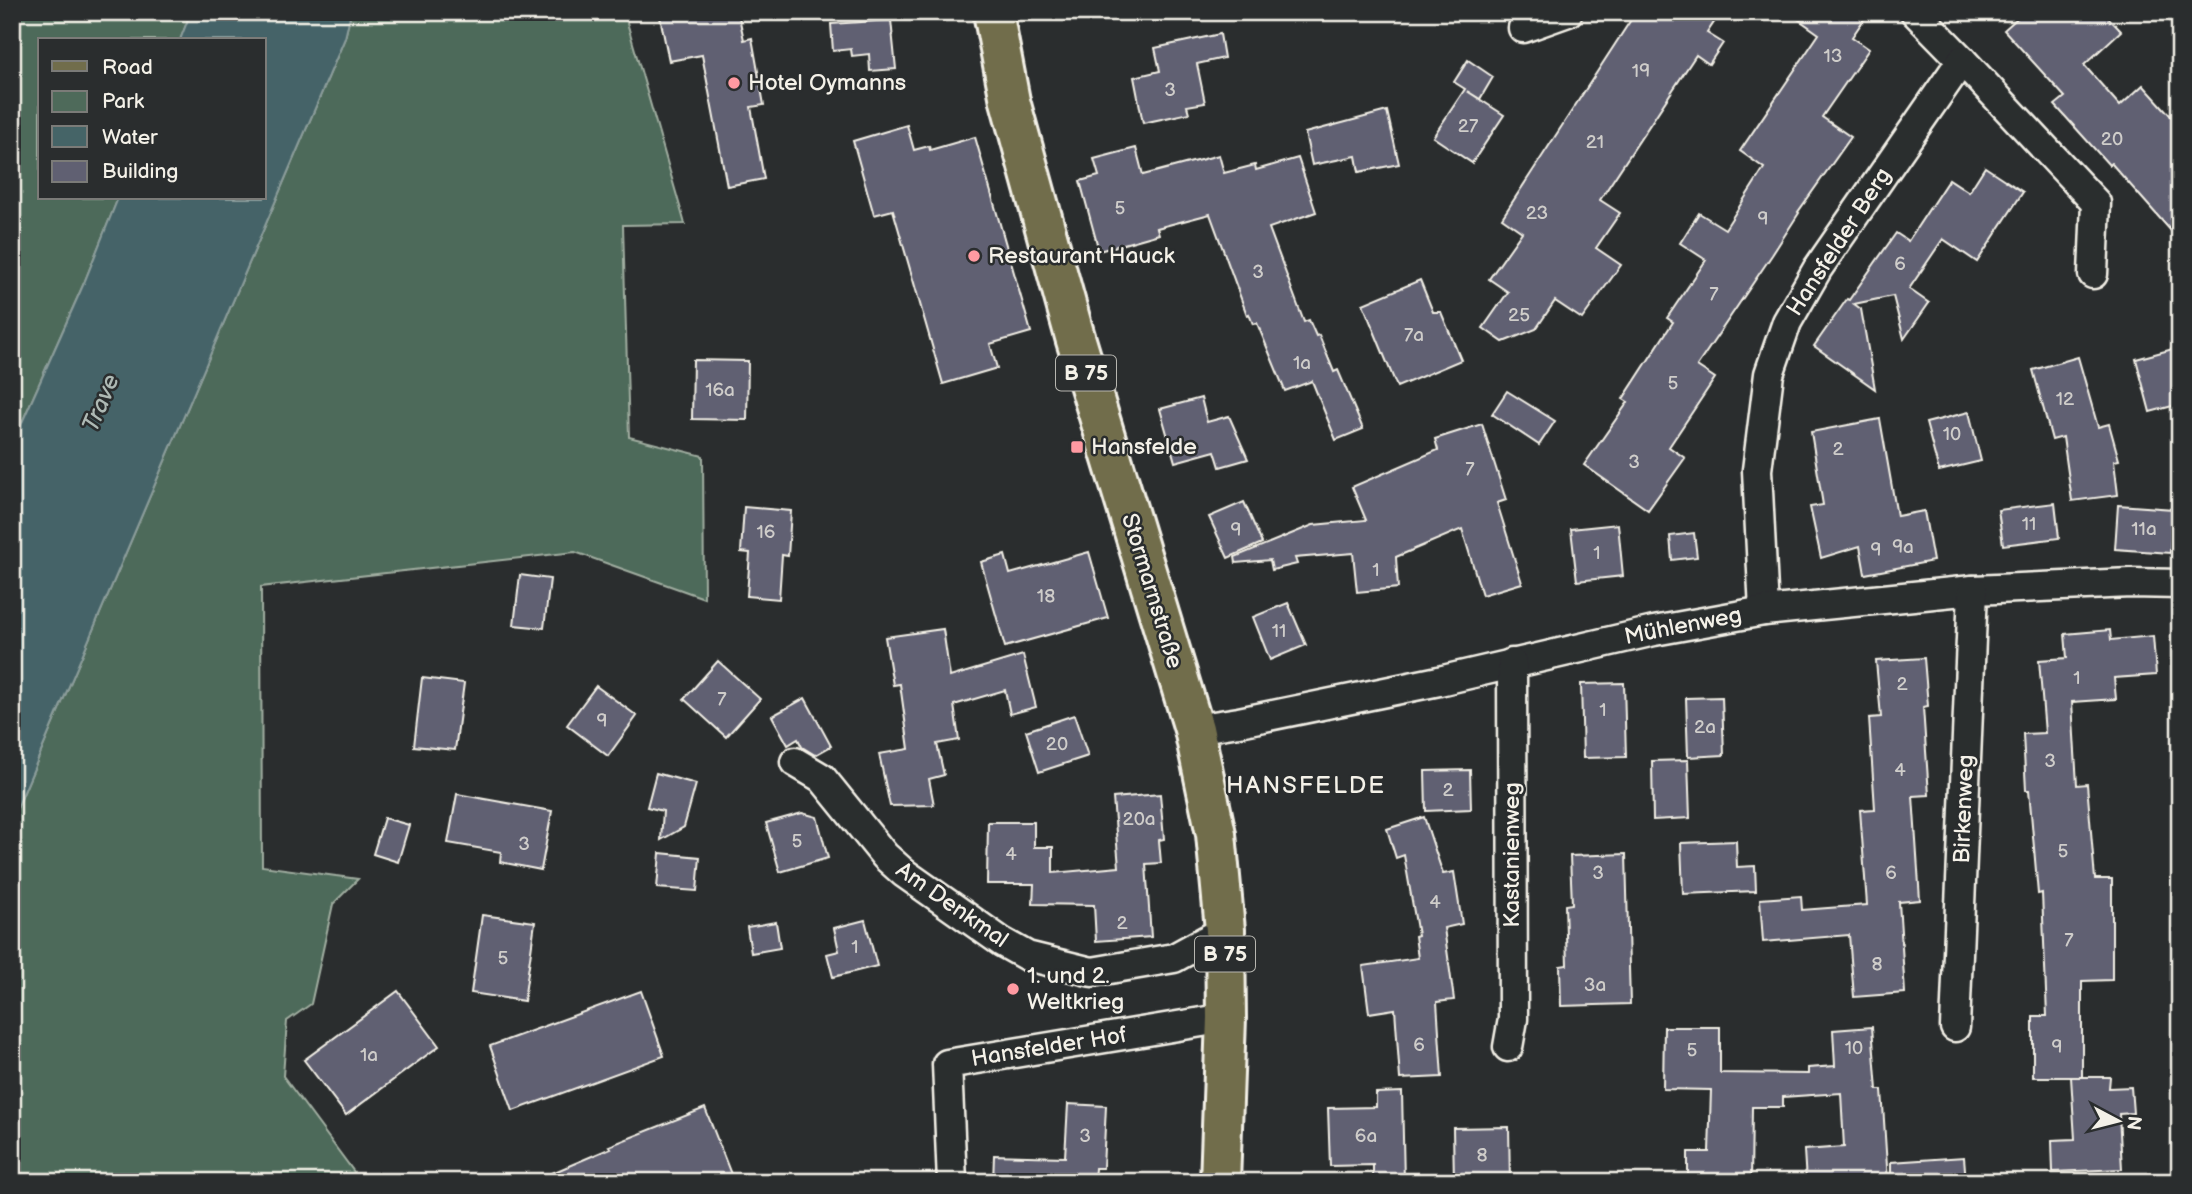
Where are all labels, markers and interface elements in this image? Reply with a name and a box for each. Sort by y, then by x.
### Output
legend [38,38,266,200]
house number: 13 [1823,45,1843,68]
text: Road [102,55,153,80]
house number: 19 [1632,60,1650,83]
place label: Hotel Oymanns [748,69,906,97]
marker: Hotel Oymanns [726,75,742,91]
house number: 3 [1164,79,1176,102]
text: Park [102,89,145,114]
house number: 27 [1458,115,1479,138]
text: Water [102,125,158,150]
house number: 20 [2101,128,2123,151]
house number: 21 [1586,131,1604,154]
text: Building [102,159,178,184]
street label: Hansfelder Berg [1781,163,1897,321]
house number: 5 [1115,197,1126,220]
house number: 23 [1526,202,1548,225]
house number: 9 [1758,208,1768,231]
place label: Restaurant Hauck [988,242,1176,270]
marker: Restaurant Hauck [966,248,982,264]
house number: 6 [1894,253,1906,276]
house number: 3 [1252,261,1264,284]
house number: 7 [1709,283,1719,306]
house number: 25 [1508,304,1530,327]
house number: 7a [1404,324,1424,347]
house number: 1a [1293,352,1311,375]
road number: B 75 [1056,356,1116,390]
water label: Trave [76,370,126,436]
house number: 5 [1668,372,1679,395]
house number: 16a [705,379,735,402]
house number: 12 [2056,388,2075,411]
house number: 10 [1943,423,1961,446]
place label: Hansfelde [1091,433,1197,461]
house number: 2 [1832,438,1844,461]
marker: Hansfelde [1069,439,1085,455]
house number: 3 [1628,451,1640,474]
house number: 7 [1465,458,1475,481]
street label: Stormarnstraße [1115,510,1189,672]
house number: 11 [2022,513,2036,536]
house number: 11a [2131,518,2157,541]
house number: 9 [1231,519,1241,542]
house number: 16 [757,521,775,544]
house number: 9a [1892,536,1914,559]
house number: 9 [1871,539,1881,562]
house number: 1 [1593,542,1601,565]
house number: 1 [1372,559,1380,582]
house number: 18 [1037,585,1055,608]
street label: Mühlenweg [1622,601,1744,651]
house number: 11 [1272,620,1286,643]
house number: 1 [2073,667,2081,690]
house number: 2 [1896,673,1908,696]
house number: 7 [717,688,727,711]
house number: 1 [1599,699,1607,722]
house number: 9 [597,710,607,733]
house number: 2a [1694,716,1716,739]
house number: 20 [1046,733,1068,756]
house number: 3 [2044,750,2056,773]
street label: Birkenweg [1948,754,1980,864]
house number: 4 [1894,759,1906,782]
district label: HANSFELDE [1226,771,1386,800]
house number: 2 [1442,779,1454,802]
street label: Kastanienweg [1498,782,1526,928]
house number: 20a [1122,808,1156,831]
house number: 5 [792,830,803,853]
house number: 3 [518,833,530,856]
house number: 5 [2058,840,2069,863]
house number: 4 [1005,843,1017,866]
street label: Am Denkmal [890,856,1014,954]
house number: 3 [1592,862,1604,885]
house number: 6 [1885,862,1897,885]
house number: 4 [1429,891,1441,914]
house number: 2 [1116,912,1128,935]
house number: 7 [2064,929,2074,952]
house number: 1 [851,936,859,959]
road number: B 75 [1195,936,1255,972]
house number: 5 [498,947,509,970]
house number: 8 [1871,953,1883,976]
place label: 1. und 2. Weltkrieg [1027,962,1124,1016]
house number: 3a [1584,974,1606,997]
marker: 1. und 2. Weltkrieg [1005,981,1021,997]
street label: Hansfelder Hof [969,1021,1129,1073]
house number: 6 [1413,1034,1425,1057]
house number: 9 [2052,1036,2062,1059]
house number: 10 [1845,1037,1863,1060]
house number: 5 [1687,1039,1698,1062]
house number: 1a [360,1044,378,1067]
north arrow [2084,1086,2154,1156]
text: N [2121,1114,2146,1131]
house number: 3 [1079,1125,1091,1148]
house number: 6a [1355,1125,1377,1148]
house number: 8 [1476,1144,1488,1167]

